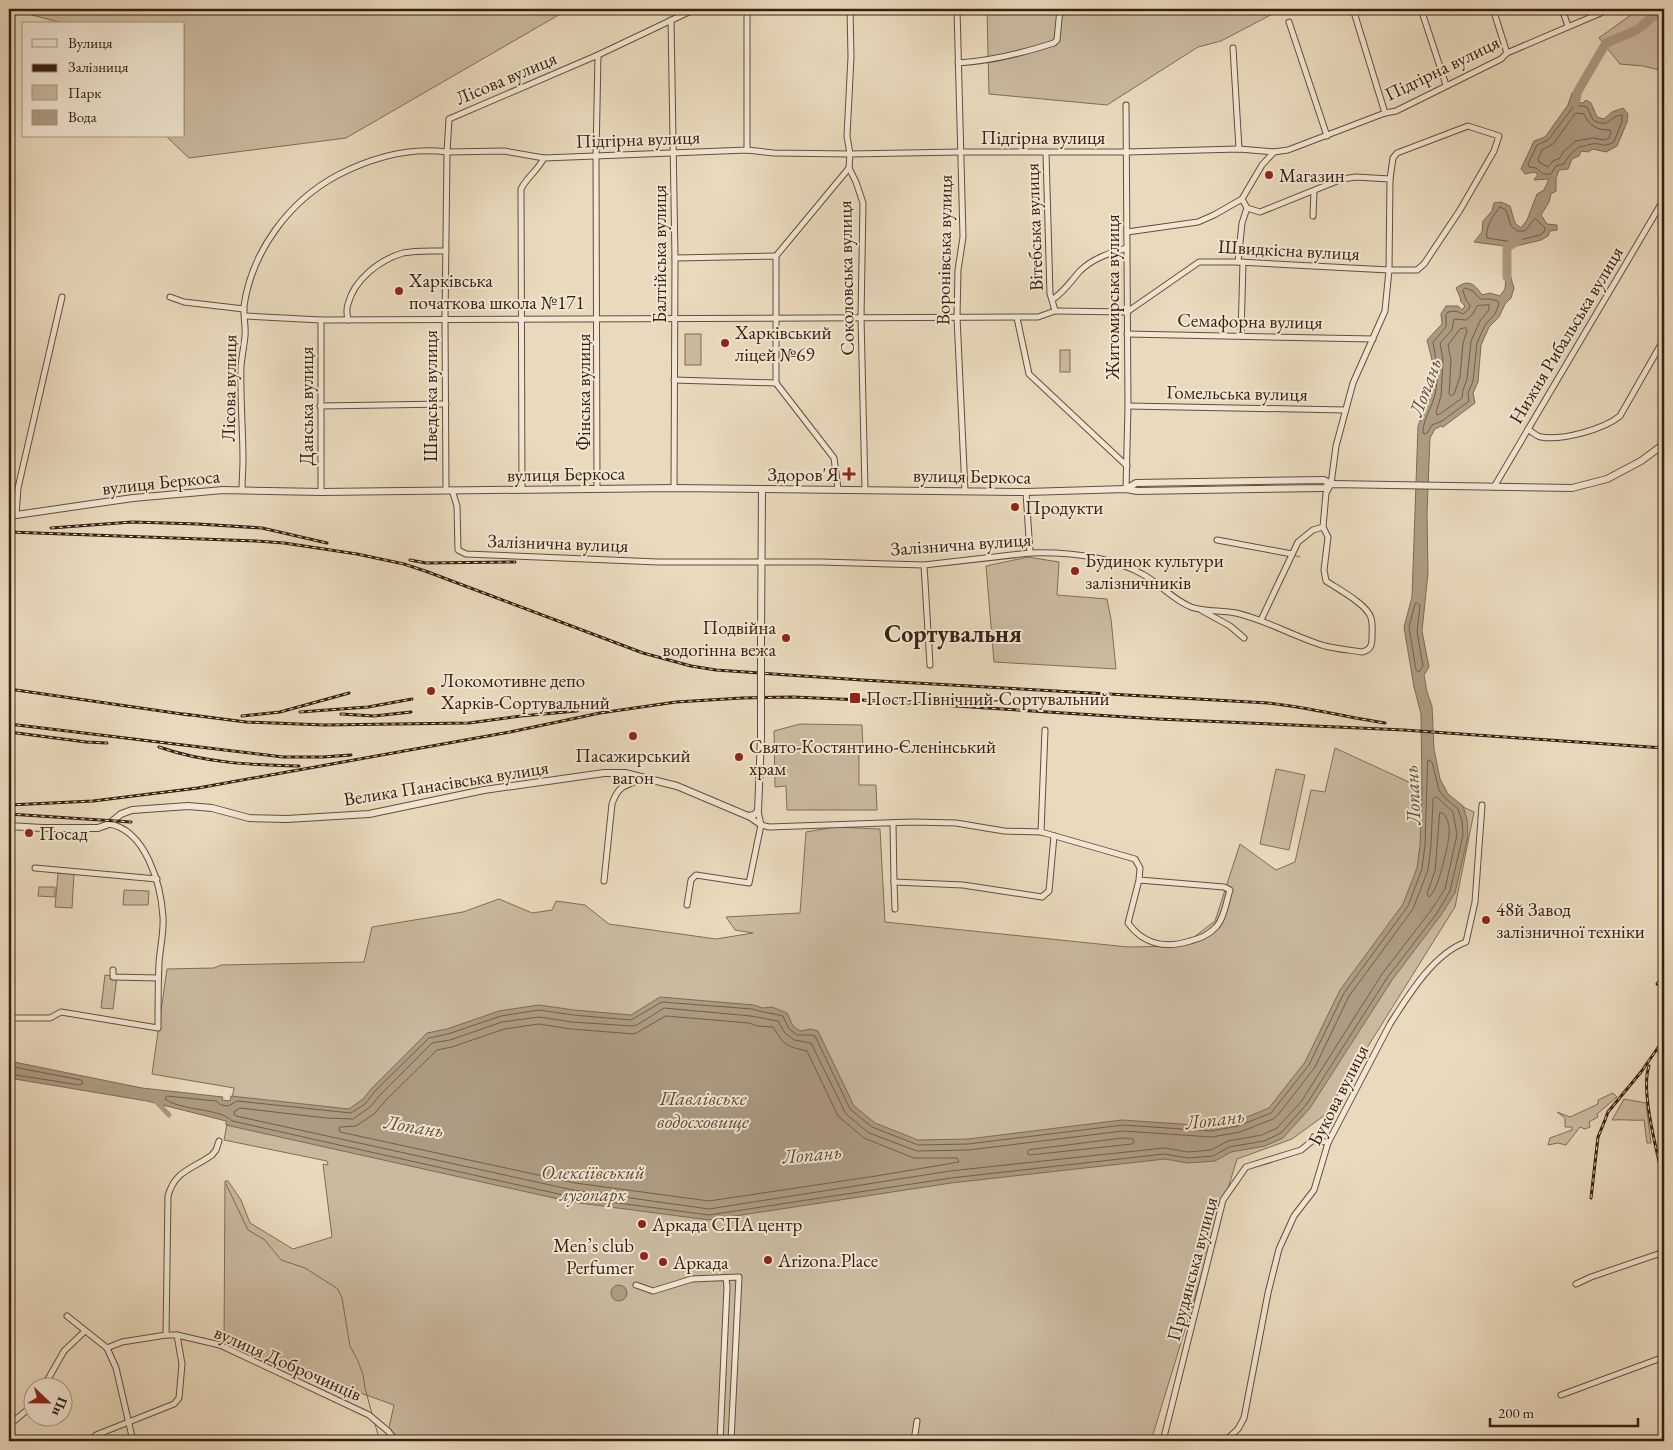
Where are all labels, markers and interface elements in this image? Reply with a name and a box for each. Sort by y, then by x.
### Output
legend [22,22,185,138]
street label: Підгірна вулиця [1381,29,1504,107]
text: Вулиця [68,33,113,52]
street label: Лісова вулиця [452,45,561,110]
text: Залізниця [68,57,129,76]
text: Парк [68,83,101,102]
text: Вода [68,107,97,126]
street label: Підгірна вулиця [575,124,701,154]
street label: Підгірна вулиця [981,125,1106,150]
street label: Вітебська вулиця [1019,162,1049,291]
place label: Магазин [1279,163,1345,188]
marker: Магазин [1263,169,1275,181]
street label: Воронівська вулиця [930,174,958,325]
street label: Балтійська вулиця [647,184,672,323]
street label: Соколовська вулиця [832,200,860,356]
street label: Житомирська вулиця [1100,214,1125,381]
street label: Швидкісна вулиця [1217,234,1361,266]
street label: Нижня Рибальська вулиця [1503,241,1629,428]
place label: Харківська початкова школа №171 [408,268,585,315]
marker: Харківська початкова школа №171 [393,285,405,297]
street label: Семафорна вулиця [1177,307,1323,335]
place label: Харківський ліцей №69 [734,320,832,367]
street label: Шведська вулиця [418,330,443,462]
street label: Фінська вулиця [571,333,596,451]
street label: Лісова вулиця [216,334,242,442]
marker: Харківський ліцей №69 [719,337,731,349]
street label: Данська вулиця [294,346,319,465]
water label: Лопань [1402,355,1447,420]
street label: Гомельська вулиця [1166,379,1308,407]
street label: вулиця Беркоса [507,460,626,488]
place label: Здоров'Я [767,462,839,487]
street label: вулиця Беркоса [913,462,1032,490]
street label: вулиця Беркоса [101,463,222,501]
marker: Здоров'Я [843,468,855,480]
place label: Продукти [1025,495,1103,520]
marker: Продукти [1009,501,1021,513]
street label: Залізнична вулиця [890,527,1033,561]
street label: Залізнична вулиця [487,528,629,558]
place label: Будинок культури залізничників [1085,548,1224,595]
marker: Будинок культури залізничників [1069,565,1081,577]
place label: Подвійна водогінна вежа [663,615,776,662]
district label: Сортувальня [884,618,1022,650]
marker: Подвійна водогінна вежа [780,632,792,644]
place label: Локомотивне депо Харків-Сортувальний [440,668,610,715]
marker: Локомотивне депо Харків-Сортувальний [425,685,437,697]
place label: Пост-Північний-Сортувальний [866,686,1110,711]
marker: Пост-Північний-Сортувальний [848,691,862,705]
marker: Пасажирський вагон [627,730,639,742]
place label: Свято-Костянтино-Єленінський храм [749,734,996,781]
place label: Пасажирський вагон [575,743,691,790]
marker: Свято-Костянтино-Єленінський храм [733,751,745,763]
street label: Велика Панасівська вулиця [342,754,551,812]
water label: Лопань [1397,765,1427,826]
place label: Посад [39,821,88,846]
marker: Посад [23,827,35,839]
place label: 48й Завод залізничної техніки [1496,897,1645,944]
marker: 48й Завод залізничної техніки [1480,914,1492,926]
street label: Букова вулиця [1302,1040,1374,1150]
water label: Павлівське водосховище [657,1085,749,1134]
water label: Лопань [1183,1102,1246,1136]
water label: Лопань [381,1108,446,1144]
water label: Лопань [780,1138,843,1170]
park label: Олексіївський лугопарк [541,1160,645,1207]
street label: Прудянська вулиця [1161,1194,1223,1344]
place label: Аркада СПА центр [651,1212,802,1237]
marker: Аркада СПА центр [636,1218,648,1230]
place label: Men’s club Perfumer [553,1233,635,1280]
place label: Arizona.Place [777,1248,878,1273]
marker: Men’s club Perfumer [638,1250,650,1262]
place label: Аркада [672,1250,729,1275]
marker: Arizona.Place [762,1254,774,1266]
marker: Аркада [657,1256,669,1268]
street label: вулиця Доброчинців [210,1319,366,1407]
north arrow [22,1378,72,1428]
text: Пн [48,1395,72,1419]
scale bar [1490,1395,1638,1427]
text: 200 m [1498,1403,1535,1422]

